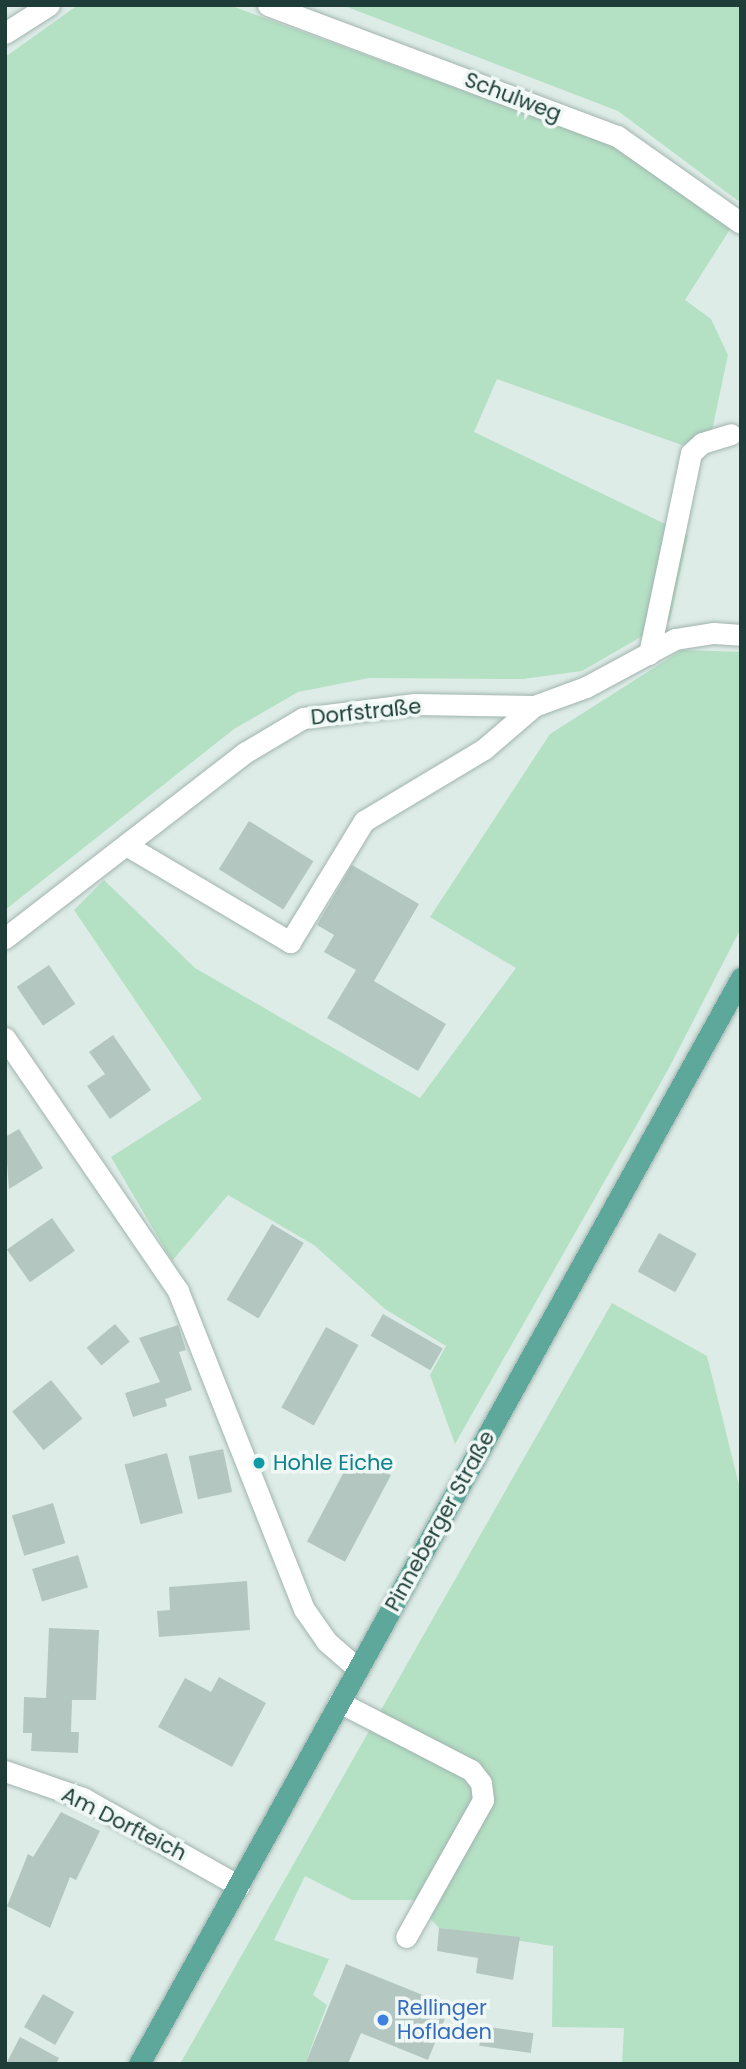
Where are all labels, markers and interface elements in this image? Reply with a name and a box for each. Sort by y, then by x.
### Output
street label: Schulweg [461,67,565,127]
street label: Dorfstraße [309,694,423,730]
street label: Pinneberger Straße [380,1426,500,1616]
place label: Hohle Eiche [273,1450,393,1476]
marker: Hohle Eiche [251,1455,267,1471]
street label: Am Dorfteich [57,1782,191,1866]
place label: Rellinger Hofladen [397,1995,492,2045]
marker: Rellinger Hofladen [375,2012,391,2028]

